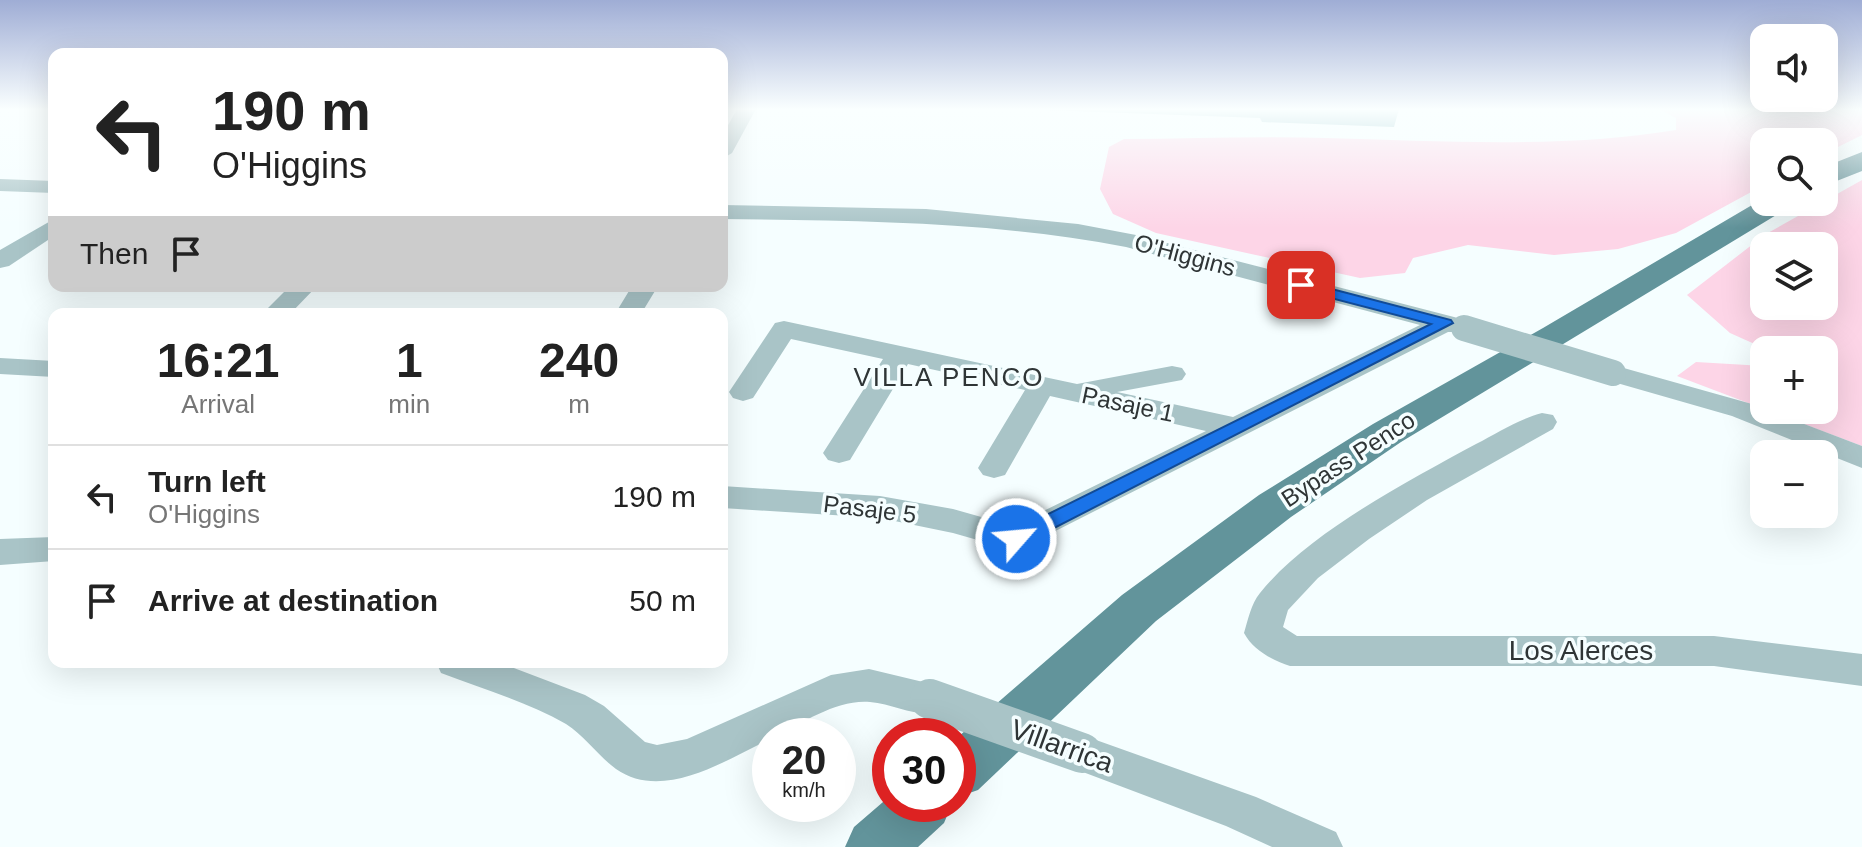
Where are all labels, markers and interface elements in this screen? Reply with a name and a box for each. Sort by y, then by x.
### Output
map controls [1750,24,1838,528]
button: sound [1750,24,1838,112]
text: 190 m [212,79,371,142]
icon: left [80,80,184,184]
button: search [1750,128,1838,216]
text: O'Higgins [212,145,367,186]
street label: O'Higgins [1132,229,1238,281]
icon: arrive [164,232,208,276]
button: layers [1750,232,1838,320]
text: Then [80,237,148,270]
pin [1267,251,1335,319]
icon: arrive [1279,263,1323,307]
text: 16:21 [157,334,280,387]
text: 1 [396,334,423,387]
text: 240 [539,334,619,387]
button: + [1750,336,1838,424]
district label: VILLA PENCO [853,362,1045,392]
street label: Pasaje 1 [1080,381,1176,427]
text: Arrival [181,389,255,419]
text: min [388,389,430,419]
text: m [568,389,590,419]
street label: Bypass Penco [1276,406,1420,512]
button: − [1750,440,1838,528]
text: Turn left [148,465,266,498]
icon: left [80,475,124,519]
text: 190 m [613,480,696,513]
street label: Pasaje 5 [822,490,918,528]
position arrow [974,497,1058,581]
text: O'Higgins [148,499,260,529]
icon: arrive [80,579,124,623]
text: Arrive at destination [148,584,438,617]
text: 50 m [629,584,696,617]
street label: Los Alerces [1509,635,1653,666]
street label: Villarrica [1006,713,1118,779]
speed limit sign: 30 [872,718,976,822]
text: 20 [782,738,826,782]
text: km/h [782,779,826,801]

